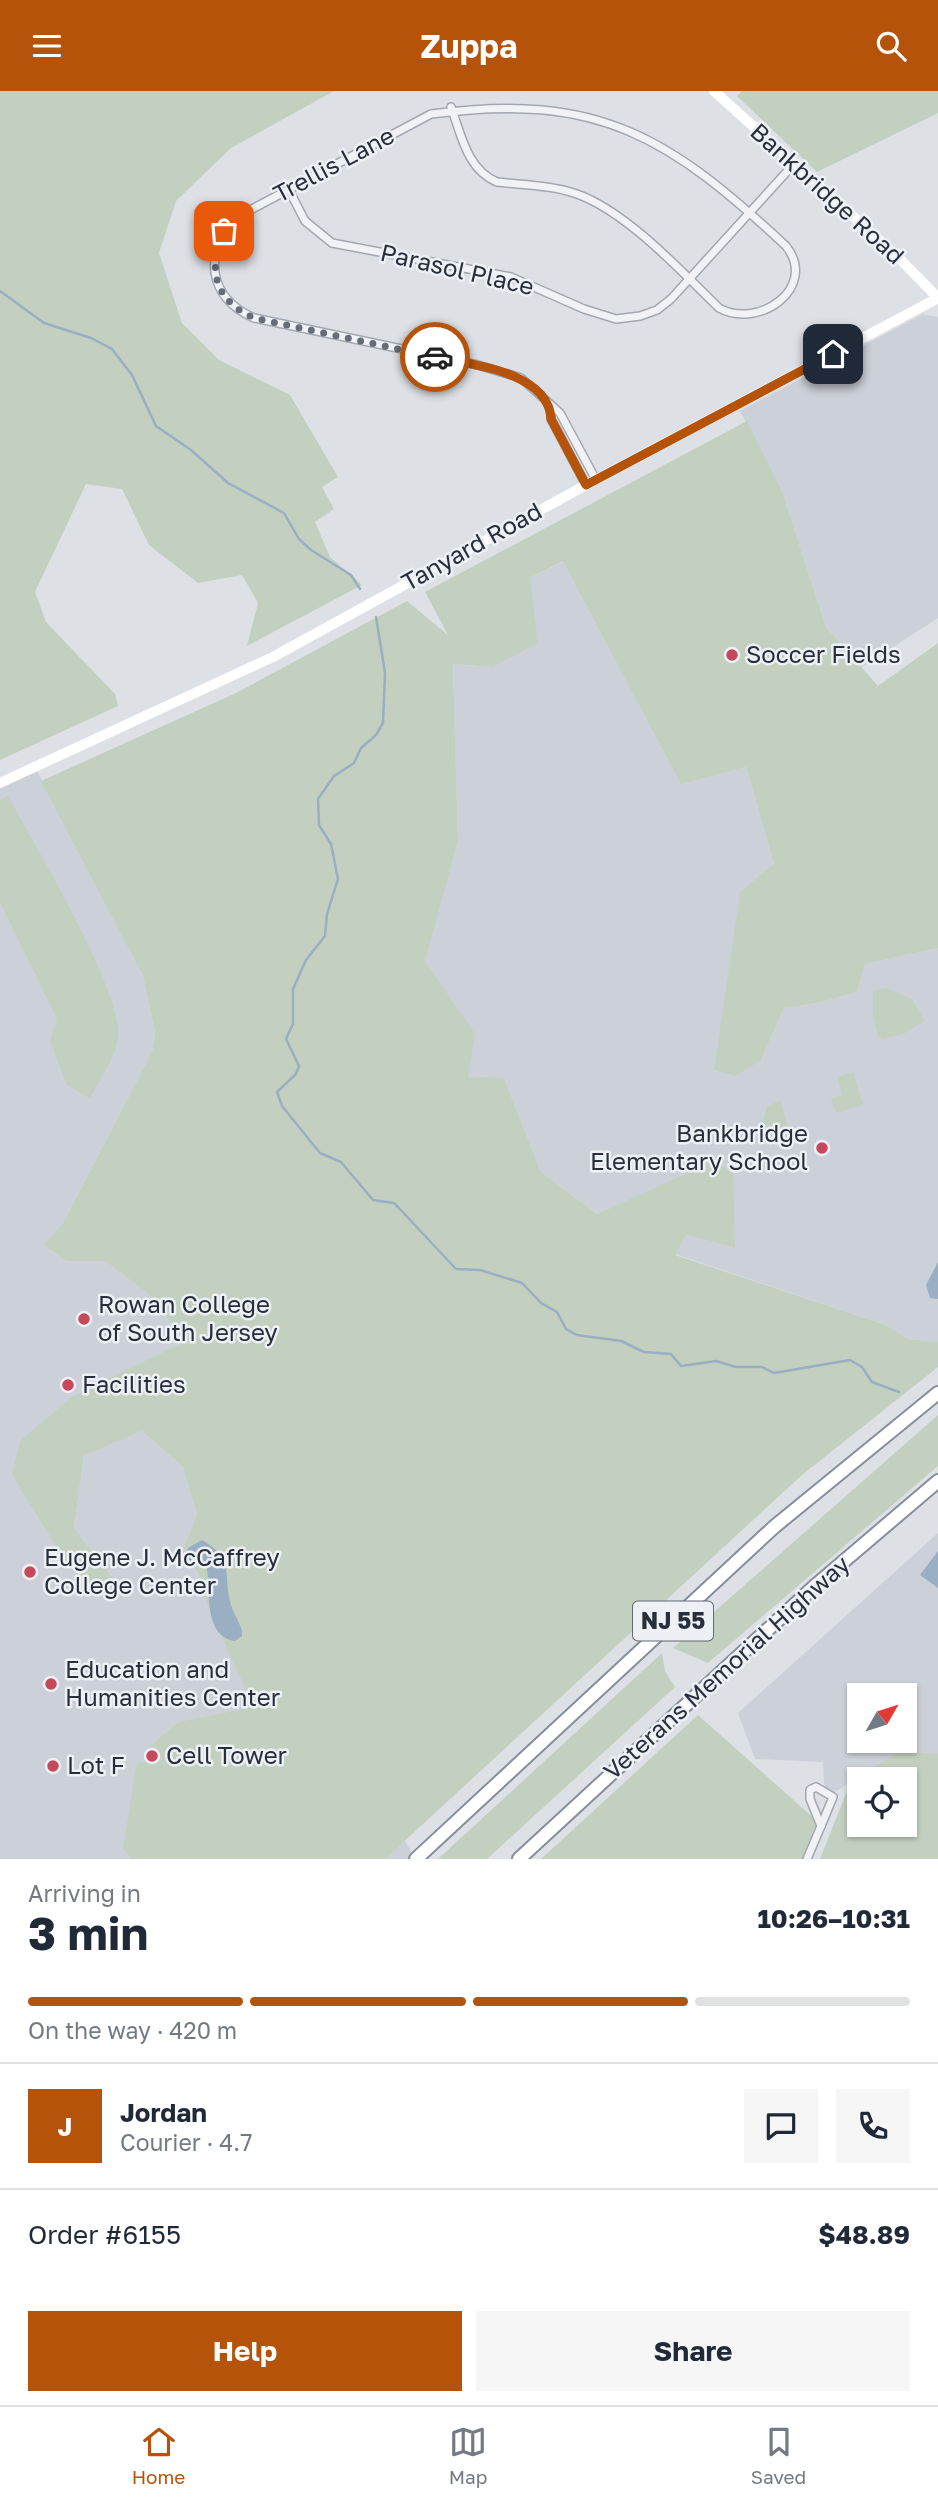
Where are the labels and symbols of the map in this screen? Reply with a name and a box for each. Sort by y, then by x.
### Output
street label: Bankbridge Road [745,116,911,269]
street label: Trellis Lane [268,120,399,208]
pin [194,201,254,261]
street label: Parasol Place [378,237,537,300]
courier [400,322,470,392]
pin [803,324,863,384]
street label: Tanyard Road [396,495,546,596]
place label: Soccer Fields [746,639,901,668]
marker: Soccer Fields [724,647,740,663]
place label: Bankbridge Elementary School [590,1118,808,1175]
marker: Bankbridge Elementary School [814,1140,830,1156]
place label: Rowan College of South Jersey [98,1289,278,1346]
marker: Rowan College of South Jersey [76,1311,92,1327]
place label: Facilities [82,1369,186,1398]
marker: Facilities [60,1377,76,1393]
place label: Eugene J. McCaffrey College Center [44,1542,280,1599]
street label: Veterans Memorial Highway [597,1549,855,1785]
marker: Eugene J. McCaffrey College Center [22,1564,38,1580]
road number: NJ 55 [633,1602,713,1641]
place label: Education and Humanities Center [65,1654,280,1711]
marker: Education and Humanities Center [43,1676,59,1692]
north arrow [847,1683,917,1753]
place label: Cell Tower [166,1740,287,1769]
marker: Cell Tower [144,1748,160,1764]
place label: Lot F [67,1750,125,1779]
marker: Lot F [45,1758,61,1774]

